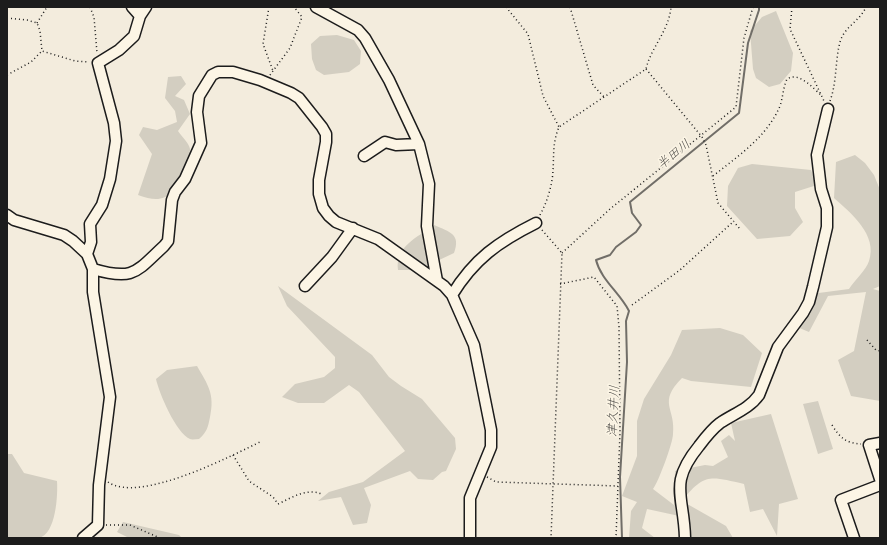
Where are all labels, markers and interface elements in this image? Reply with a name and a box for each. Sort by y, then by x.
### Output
water label: 半田川 [654,137,694,173]
water label: 津久井川 [605,385,623,437]

